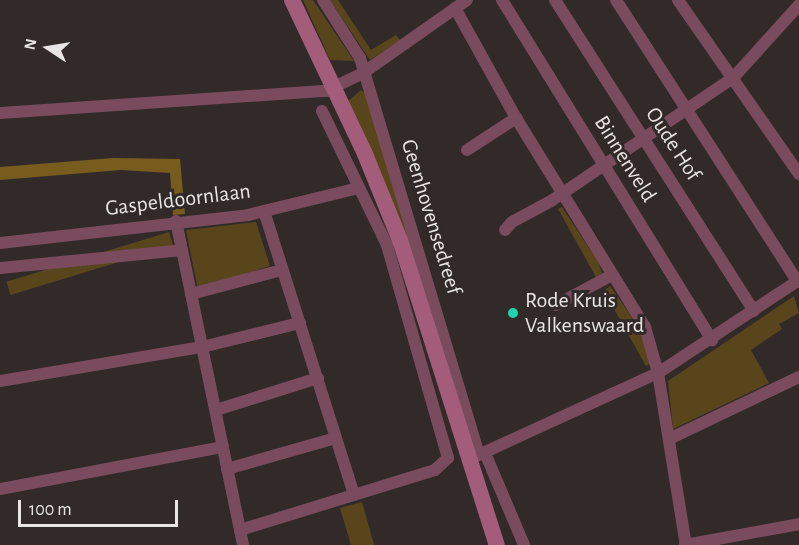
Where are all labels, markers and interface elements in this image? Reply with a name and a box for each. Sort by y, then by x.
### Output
north arrow [18,18,78,78]
text: N [21,37,39,51]
street label: Oude Hof [640,102,706,186]
street label: Binnenveld [588,111,662,207]
street label: Geenhovensedreef [395,136,467,298]
street label: Gaspeldoornlaan [104,178,252,222]
place label: Rode Kruis Valkenswaard [525,287,644,338]
marker: Rode Kruis Valkenswaard [506,306,520,320]
scale bar [21,488,182,526]
text: 100 m [29,501,72,519]

